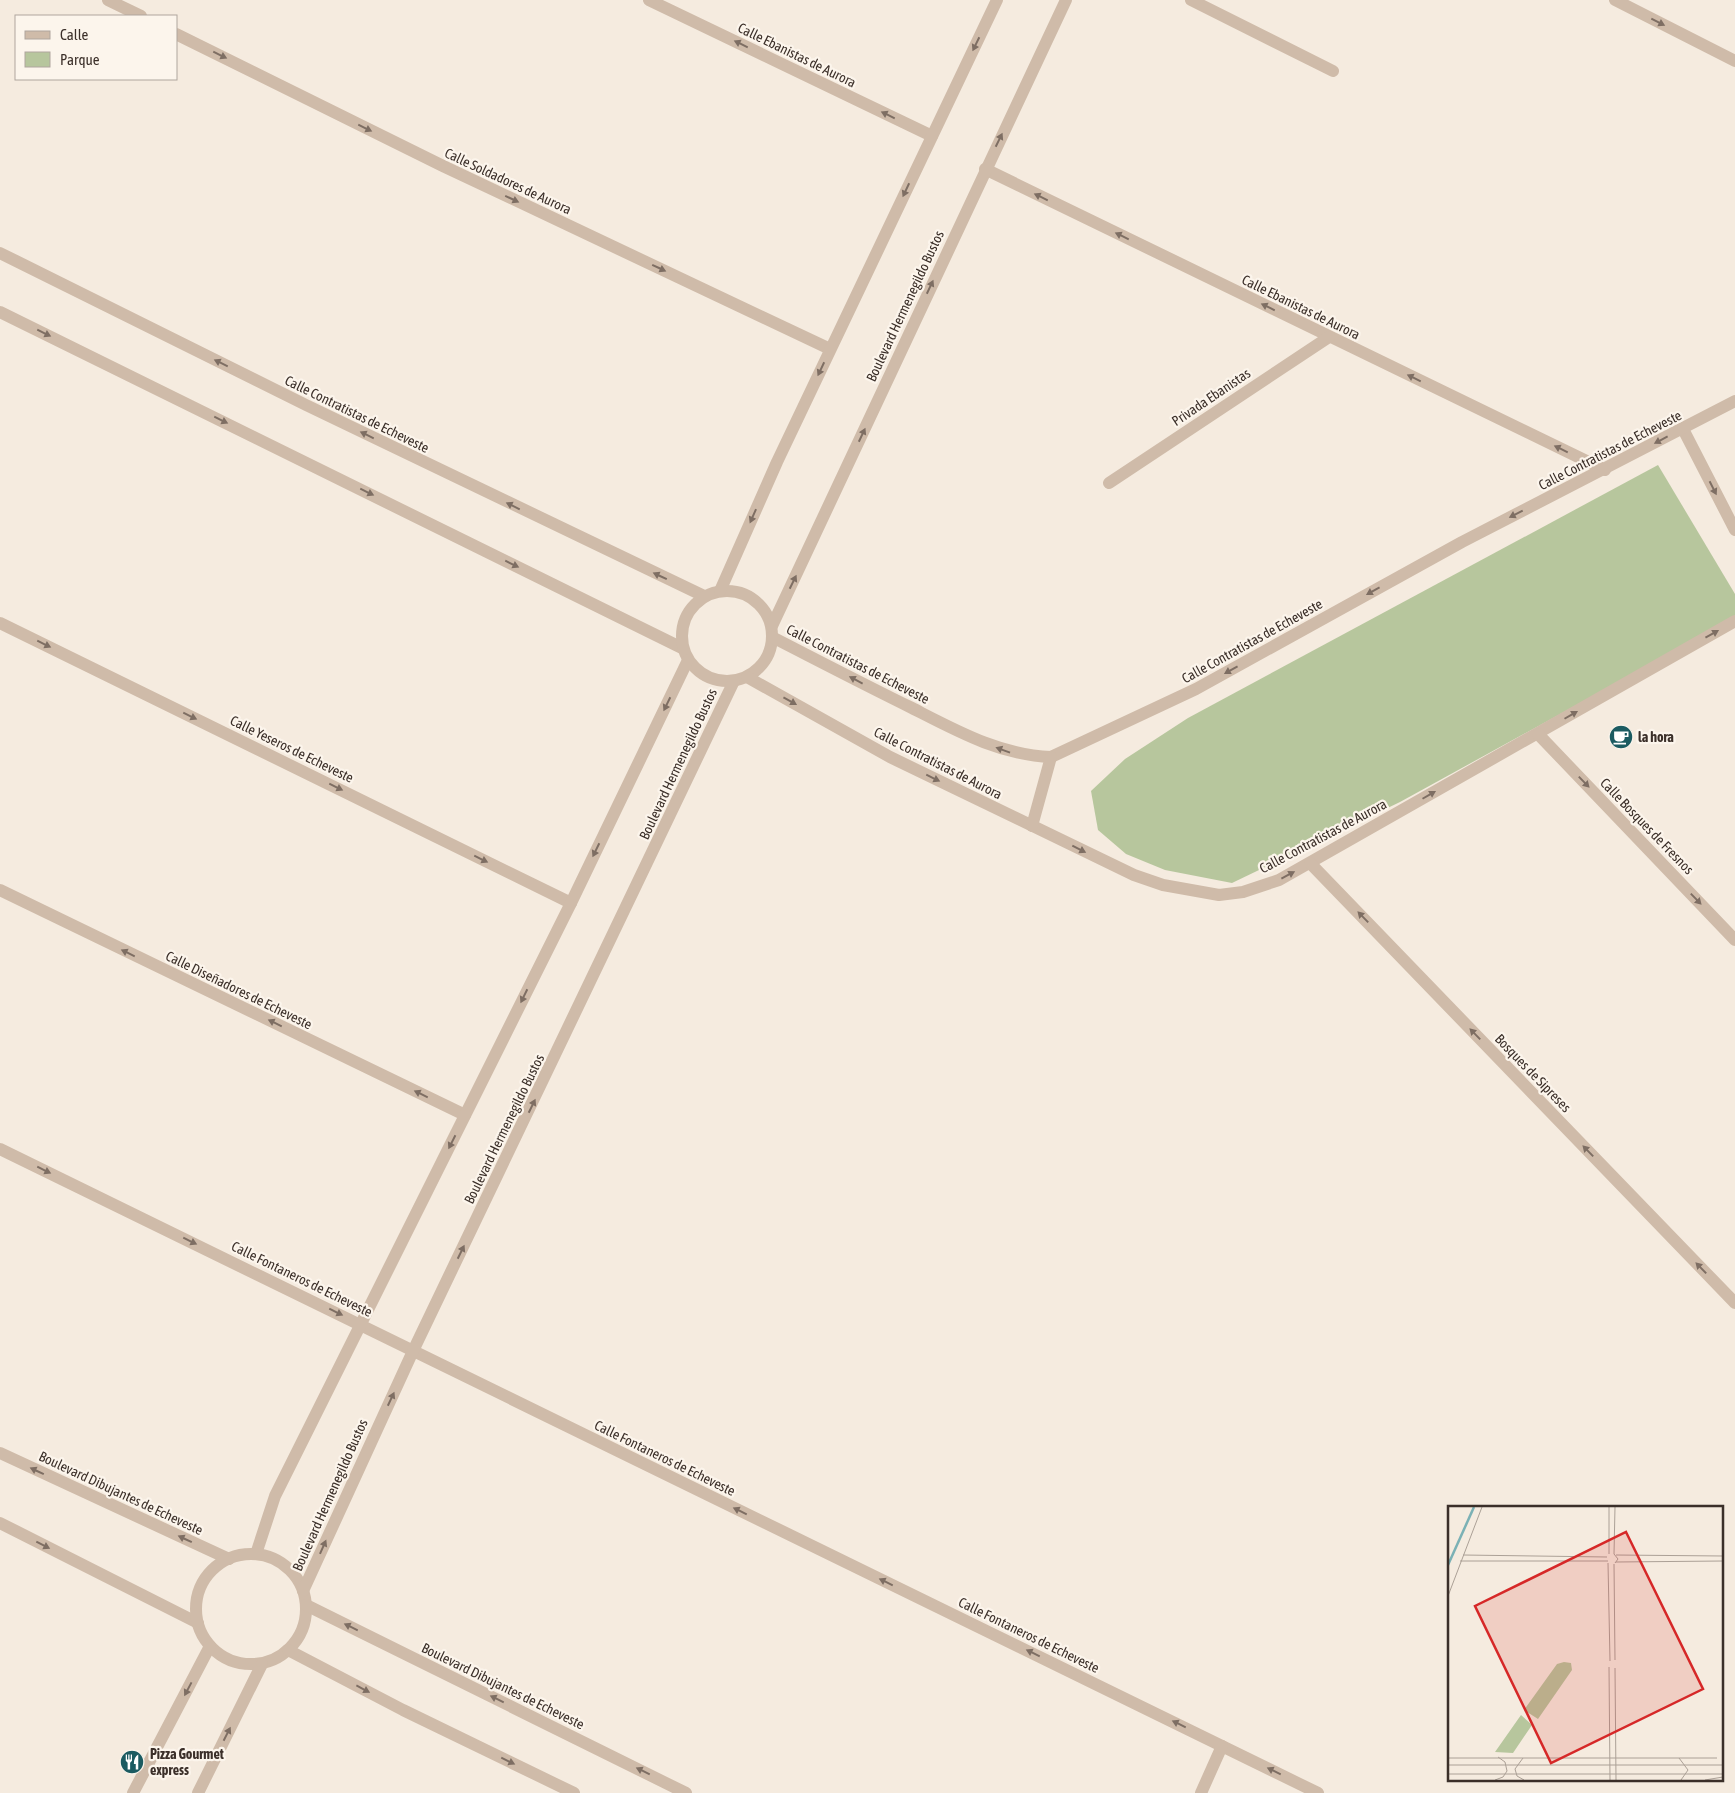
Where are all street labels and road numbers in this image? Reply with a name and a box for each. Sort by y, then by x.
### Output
street label: Calle Ebanistas de Aurora [735,19,859,91]
street label: Calle Soldadores de Aurora [442,145,574,217]
street label: Boulevard Hermenegildo Bustos [863,228,947,384]
street label: Calle Ebanistas de Aurora [1239,271,1363,343]
street label: Privada Ebanistas [1169,365,1253,429]
street label: Calle Contratistas de Echeveste [282,372,432,456]
street label: Calle Contratistas de Echeveste [1536,407,1684,493]
street label: Calle Contratistas de Echeveste [1179,596,1325,686]
street label: Calle Contratistas de Echeveste [784,621,932,707]
street label: Boulevard Hermenegildo Bustos [636,686,720,842]
street label: Calle Yeseros de Echeveste [228,712,356,786]
street label: Calle Contratistas de Aurora [871,724,1005,802]
street label: Calle Bosques de Fresnos [1597,775,1697,877]
street label: Calle Contratistas de Aurora [1257,796,1389,876]
street label: Calle Diseñadores de Echeveste [163,948,315,1032]
street label: Bosques de Sipreses [1492,1031,1574,1115]
street label: Boulevard Hermenegildo Bustos [461,1052,547,1206]
street label: Calle Fontaneros de Echeveste [229,1238,375,1320]
street label: Boulevard Hermenegildo Bustos [289,1417,371,1573]
street label: Calle Fontaneros de Echeveste [592,1417,738,1499]
street label: Boulevard Dibujantes de Echeveste [37,1448,205,1538]
street label: Calle Fontaneros de Echeveste [956,1594,1102,1676]
street label: Boulevard Dibujantes de Echeveste [419,1640,587,1732]

